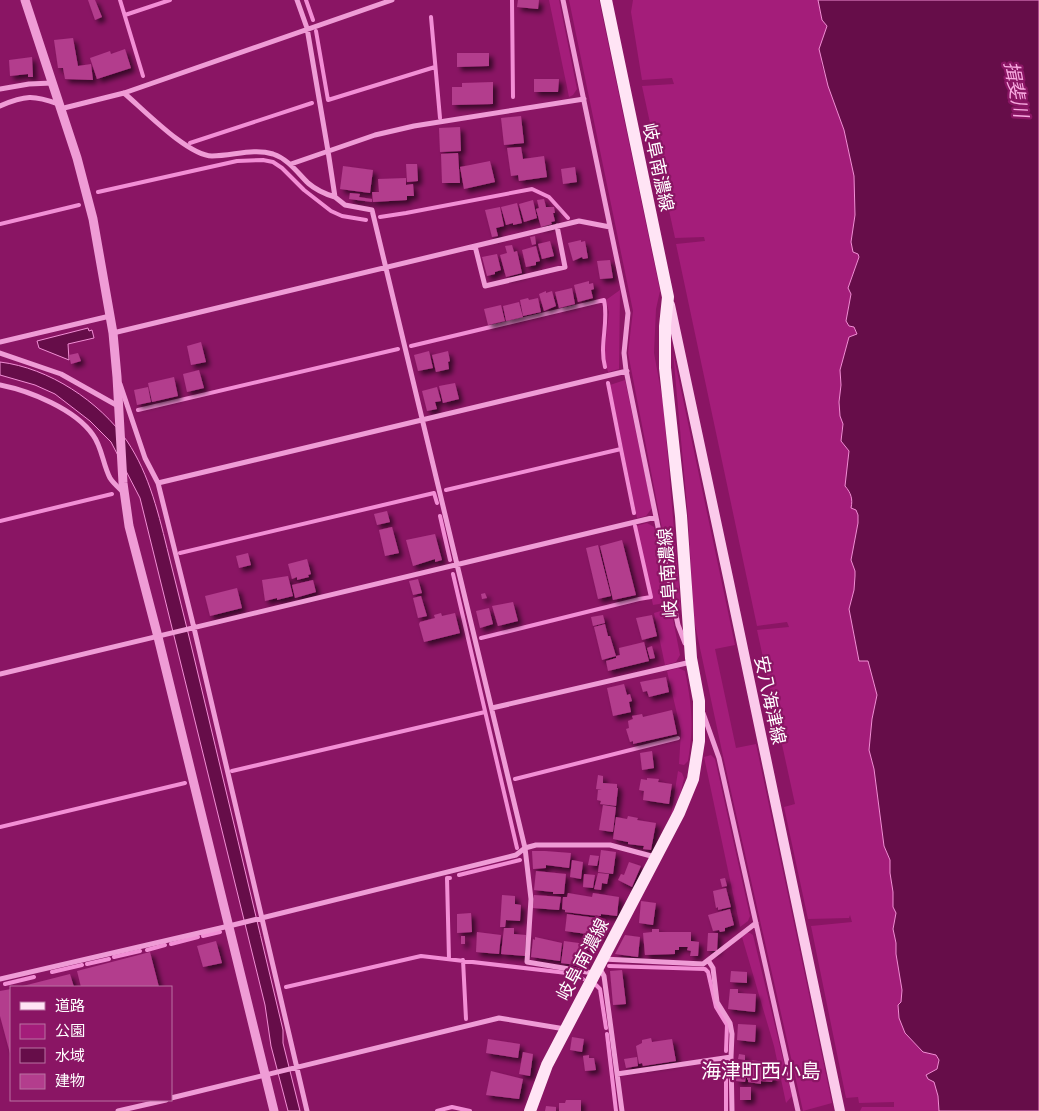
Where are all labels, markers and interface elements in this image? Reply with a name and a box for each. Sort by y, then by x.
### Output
water label: 揖斐川 [1000,59,1034,121]
street label: 岐阜南濃線 [639,121,679,213]
street label: 岐阜南濃線 [653,527,681,619]
street label: 安八海津線 [751,654,791,746]
street label: 岐阜南濃線 [551,914,613,1004]
legend [10,986,172,1101]
text: 道路 [55,996,85,1014]
text: 公園 [55,1021,85,1039]
text: 水域 [55,1046,85,1064]
district label: 海津町西小島 [701,1058,821,1082]
text: 建物 [55,1071,85,1089]

